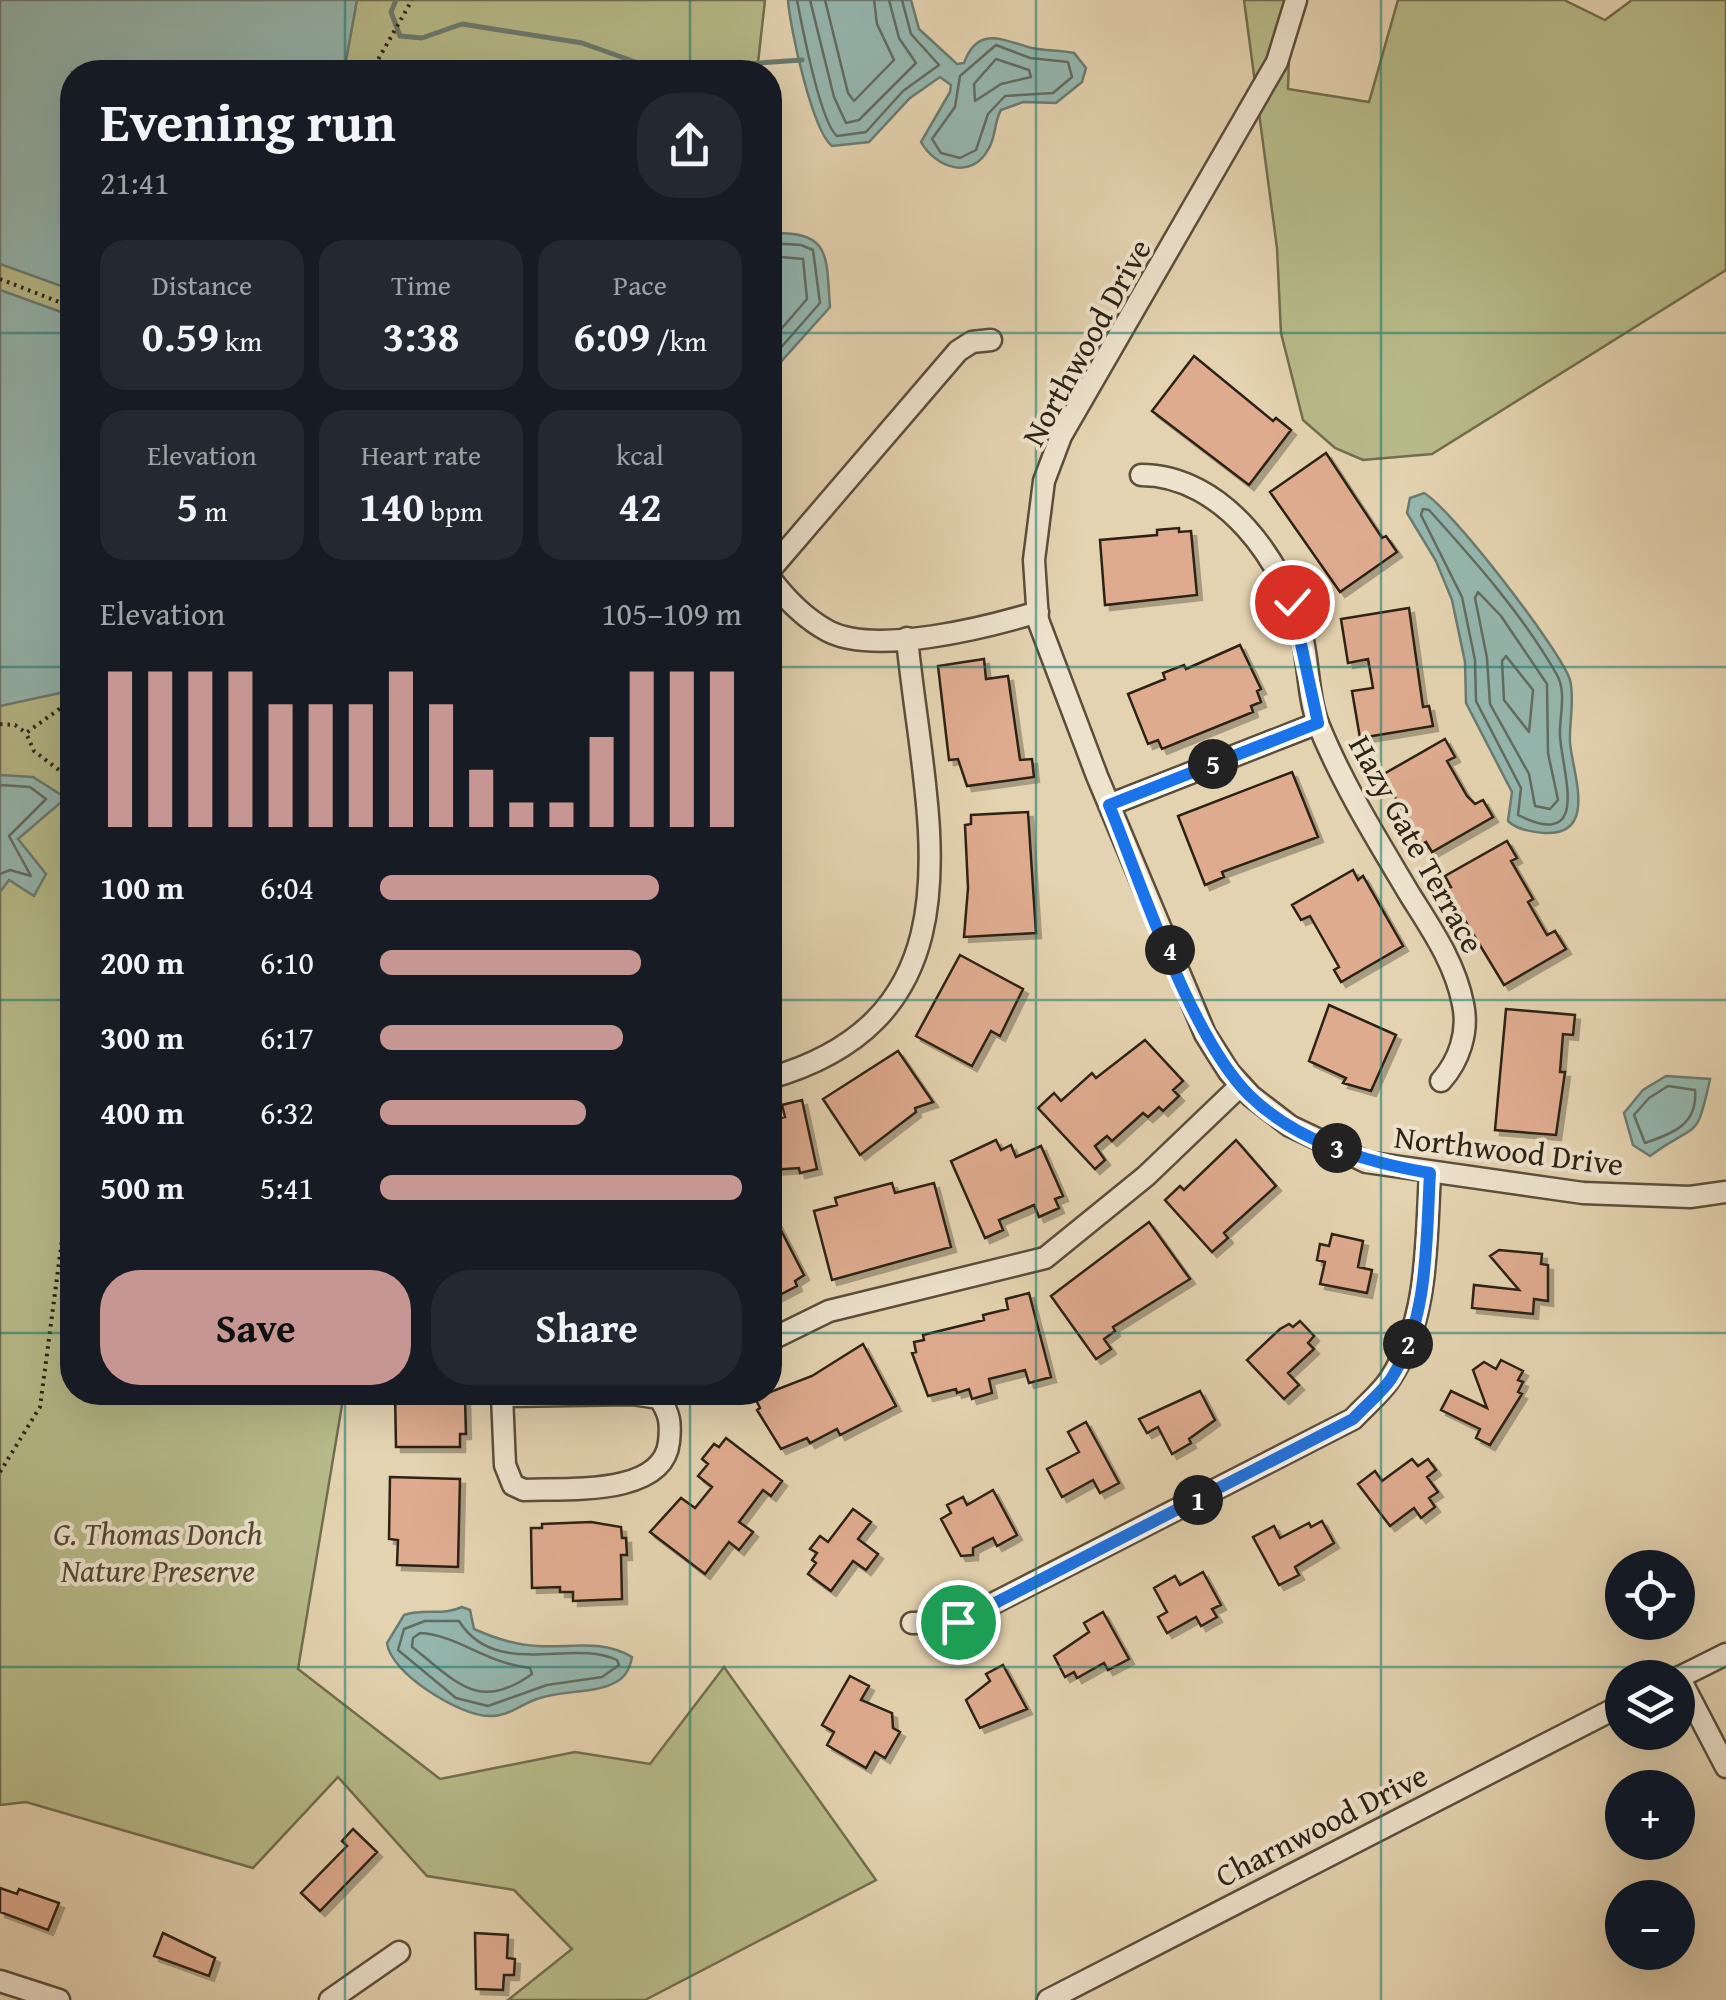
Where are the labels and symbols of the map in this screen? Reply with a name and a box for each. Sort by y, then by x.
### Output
street label: Northwood Drive [1010,230,1162,454]
pin [1250,560,1335,645]
street label: Hazy Gate Terrace [1338,726,1496,962]
pin: 5 [1188,739,1238,789]
pin: 4 [1145,925,1195,975]
street label: Northwood Drive [1392,1113,1626,1187]
pin: 3 [1312,1123,1362,1173]
pin: 2 [1383,1319,1433,1369]
pin: 1 [1173,1475,1223,1525]
park label: G. Thomas Donch Nature Preserve [53,1510,263,1594]
pin [916,1580,1001,1665]
street label: Charnwood Drive [1207,1751,1435,1899]

